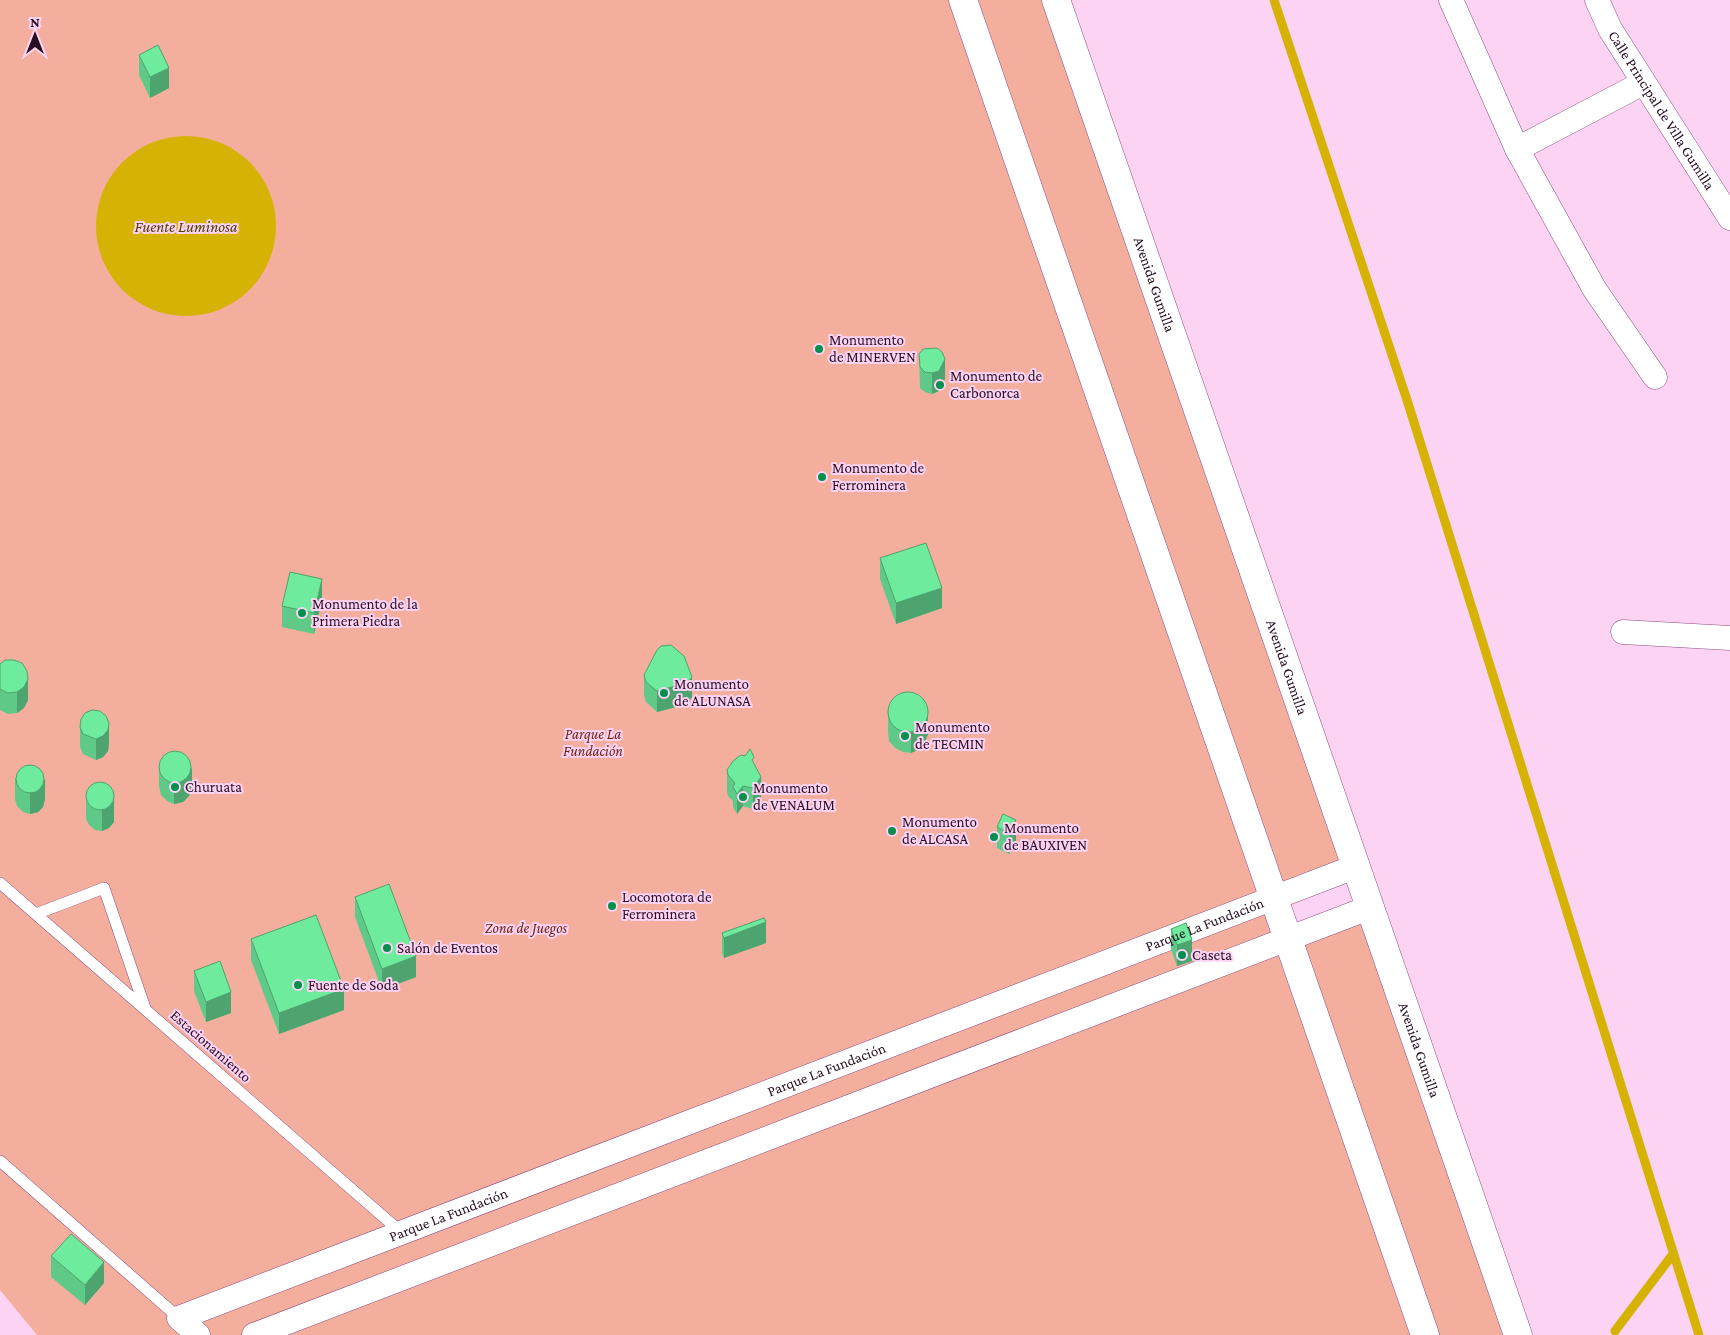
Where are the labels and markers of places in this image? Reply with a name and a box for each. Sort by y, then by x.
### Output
place label: Monumento de MINERVEN [829,332,916,365]
marker: Monumento de MINERVEN [813,343,825,355]
place label: Monumento de Carbonorca [950,368,1043,401]
marker: Monumento de Carbonorca [934,379,946,391]
place label: Monumento de Ferrominera [832,460,925,493]
marker: Monumento de Ferrominera [816,471,828,483]
place label: Monumento de la Primera Piedra [312,596,418,629]
marker: Monumento de la Primera Piedra [296,607,308,619]
place label: Monumento de ALUNASA [674,676,751,709]
marker: Monumento de ALUNASA [658,687,670,699]
place label: Monumento de TECMIN [915,719,990,752]
marker: Monumento de TECMIN [899,730,911,742]
place label: Churuata [185,779,242,795]
place label: Monumento de VENALUM [753,780,835,813]
marker: Churuata [169,781,181,793]
marker: Monumento de VENALUM [737,791,749,803]
place label: Monumento de ALCASA [902,814,977,847]
place label: Monumento de BAUXIVEN [1004,820,1087,853]
marker: Monumento de ALCASA [886,825,898,837]
marker: Monumento de BAUXIVEN [988,831,1000,843]
place label: Locomotora de Ferrominera [622,889,712,922]
marker: Locomotora de Ferrominera [606,900,618,912]
place label: Salón de Eventos [397,940,498,956]
marker: Salón de Eventos [381,942,393,954]
place label: Caseta [1192,947,1232,963]
marker: Caseta [1176,949,1188,961]
place label: Fuente de Soda [308,977,399,993]
marker: Fuente de Soda [292,979,304,991]

